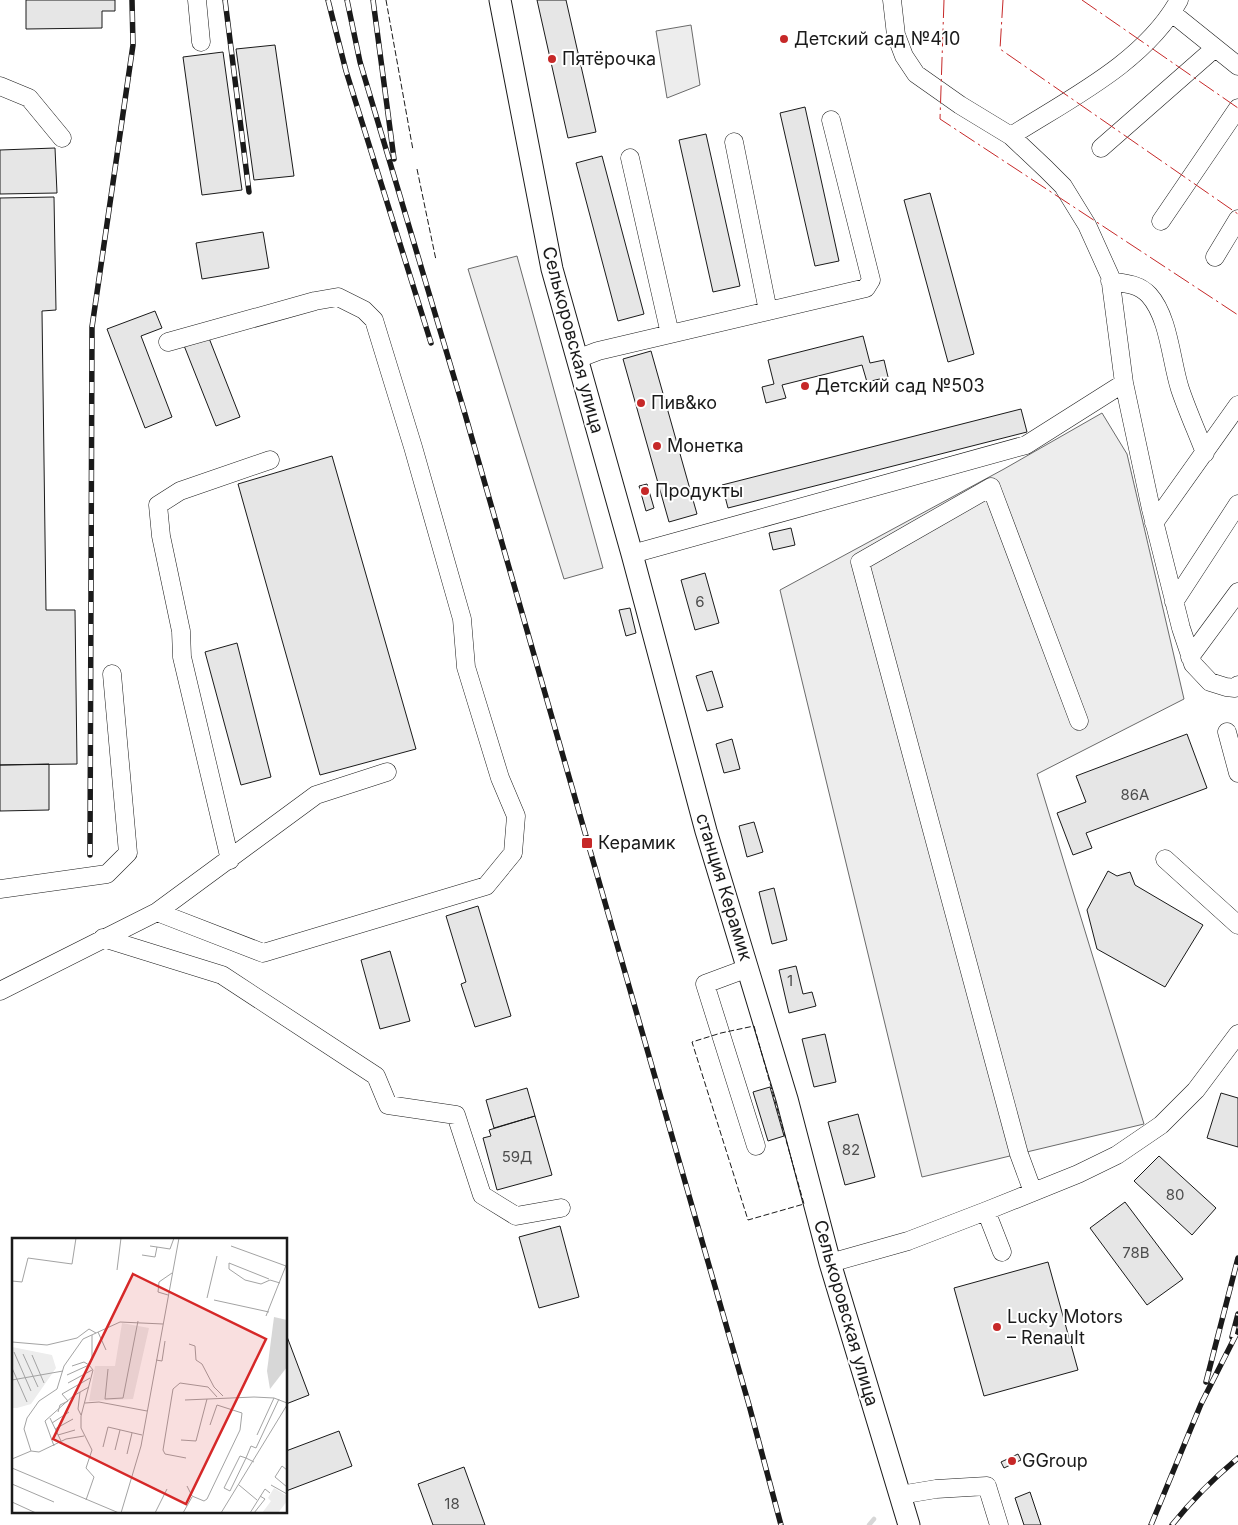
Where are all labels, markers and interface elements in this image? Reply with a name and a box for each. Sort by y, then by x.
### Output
place label: Детский сад №410 [794,28,960,49]
marker: Детский сад №410 [778,33,790,45]
place label: Пятёрочка [562,48,656,69]
marker: Пятёрочка [546,53,558,65]
street label: Селькоровская улица [538,244,609,436]
place label: Детский сад №503 [815,375,985,396]
marker: Детский сад №503 [799,380,811,392]
place label: Пив&ко [651,392,717,413]
marker: Пив&ко [635,397,647,409]
place label: Монетка [667,435,744,456]
marker: Монетка [651,440,663,452]
place label: Продукты [655,480,743,501]
marker: Продукты [639,485,651,497]
house number: 6 [695,592,705,611]
house number: 86А [1121,785,1149,804]
street label: станция Керамик [692,810,757,963]
place label: Керамик [598,832,676,853]
marker: Керамик [580,836,594,850]
house number: 1 [787,971,793,990]
house number: 82 [842,1140,860,1159]
house number: 59Д [502,1147,532,1166]
house number: 80 [1166,1185,1184,1204]
street label: Селькоровская улица [810,1217,883,1408]
inset map [12,1238,288,1512]
house number: 78В [1122,1243,1150,1262]
place label: Lucky Motors – Renault [1007,1306,1123,1348]
marker: Lucky Motors – Renault [991,1321,1003,1333]
place label: GGroup [1022,1450,1088,1471]
marker: GGroup [1006,1455,1018,1467]
house number: 18 [444,1494,460,1513]

